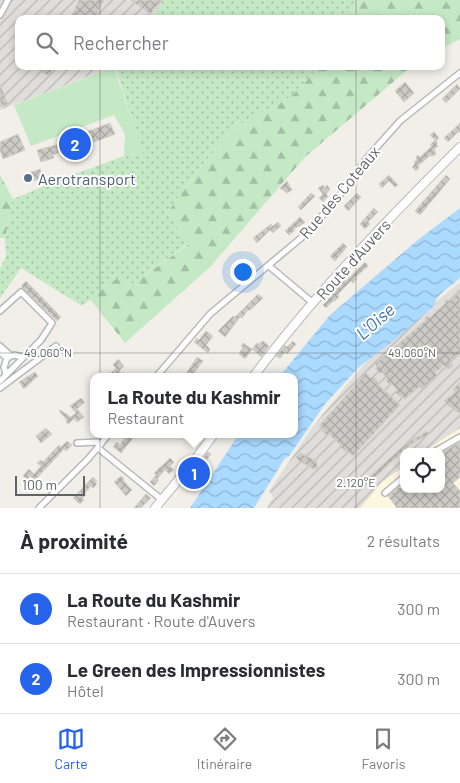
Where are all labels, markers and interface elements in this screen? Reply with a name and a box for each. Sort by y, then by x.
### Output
search box [15,15,445,70]
icon: search [33,29,61,57]
text: Rechercher [73,31,169,54]
pin: 2 [59,125,91,163]
street label: Rue des Coteaux [295,142,383,242]
place label: Aerotransport [38,169,136,188]
marker: Aerotransport [22,172,34,184]
street label: Route d'Auvers [312,215,394,303]
your location [230,259,256,285]
water label: L'Oise [351,298,399,344]
text: 49.060°N [24,345,72,359]
text: 49.060°N [388,345,436,359]
popup [90,373,298,438]
text: La Route du Kashmir [107,385,281,408]
text: Restaurant [107,408,184,427]
map controls [400,448,445,493]
button: locate [400,448,445,493]
pin: 1 [178,454,210,492]
scale bar [15,473,85,496]
text: 2.120°E [336,475,376,489]
text: 100 m [22,476,57,493]
text: À proximité [20,528,128,553]
text: 2 résultats [367,531,440,550]
text: La Route du Kashmir [67,588,240,611]
text: 1 [33,599,39,618]
text: 300 m [397,599,440,618]
text: Restaurant · Route d'Auvers [67,611,255,630]
text: Le Green des Impressionnistes [67,658,325,681]
text: 2 [32,669,40,688]
text: 300 m [397,669,440,688]
text: Hôtel [67,681,104,700]
tab: Carte [55,725,88,772]
tab: Itinéraire [197,725,252,772]
tab: Favoris [361,725,405,772]

